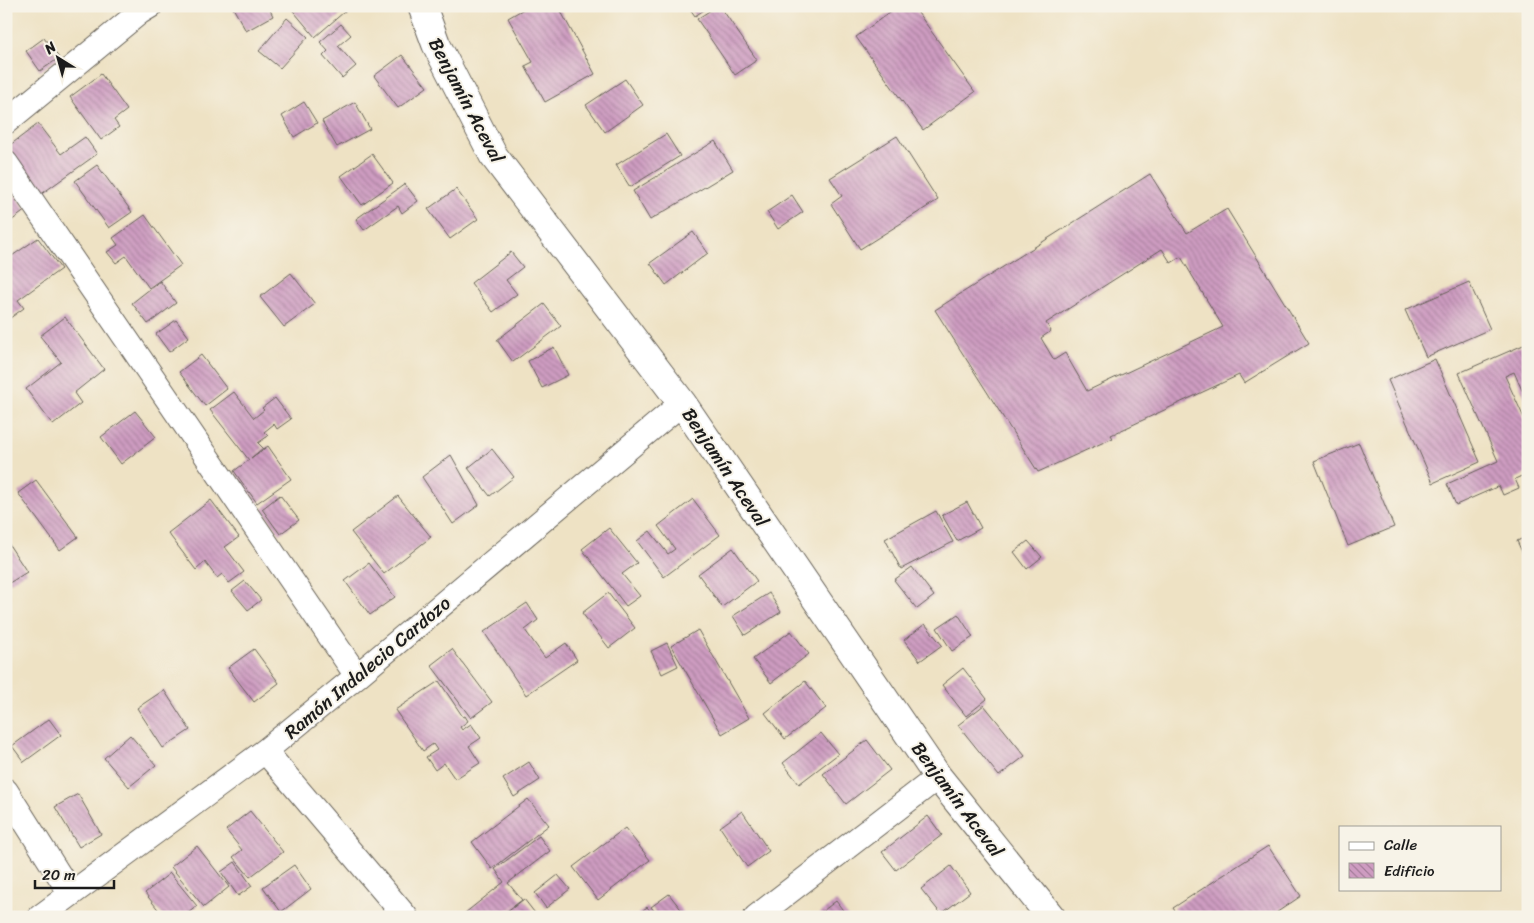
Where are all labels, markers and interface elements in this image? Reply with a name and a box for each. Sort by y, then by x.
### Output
street label: Benjamín Aceval [420,31,514,170]
north arrow [32,32,82,82]
text: N [38,35,62,62]
street label: Benjamín Aceval [673,401,778,534]
street label: Ramón Indalecio Cardozo [276,587,458,747]
street label: Benjamín Aceval [903,734,1013,865]
legend [1339,826,1502,890]
text: Calle [1384,832,1417,858]
scale bar [35,858,114,890]
text: Edificio [1384,858,1435,884]
text: 20 m [42,862,76,888]

